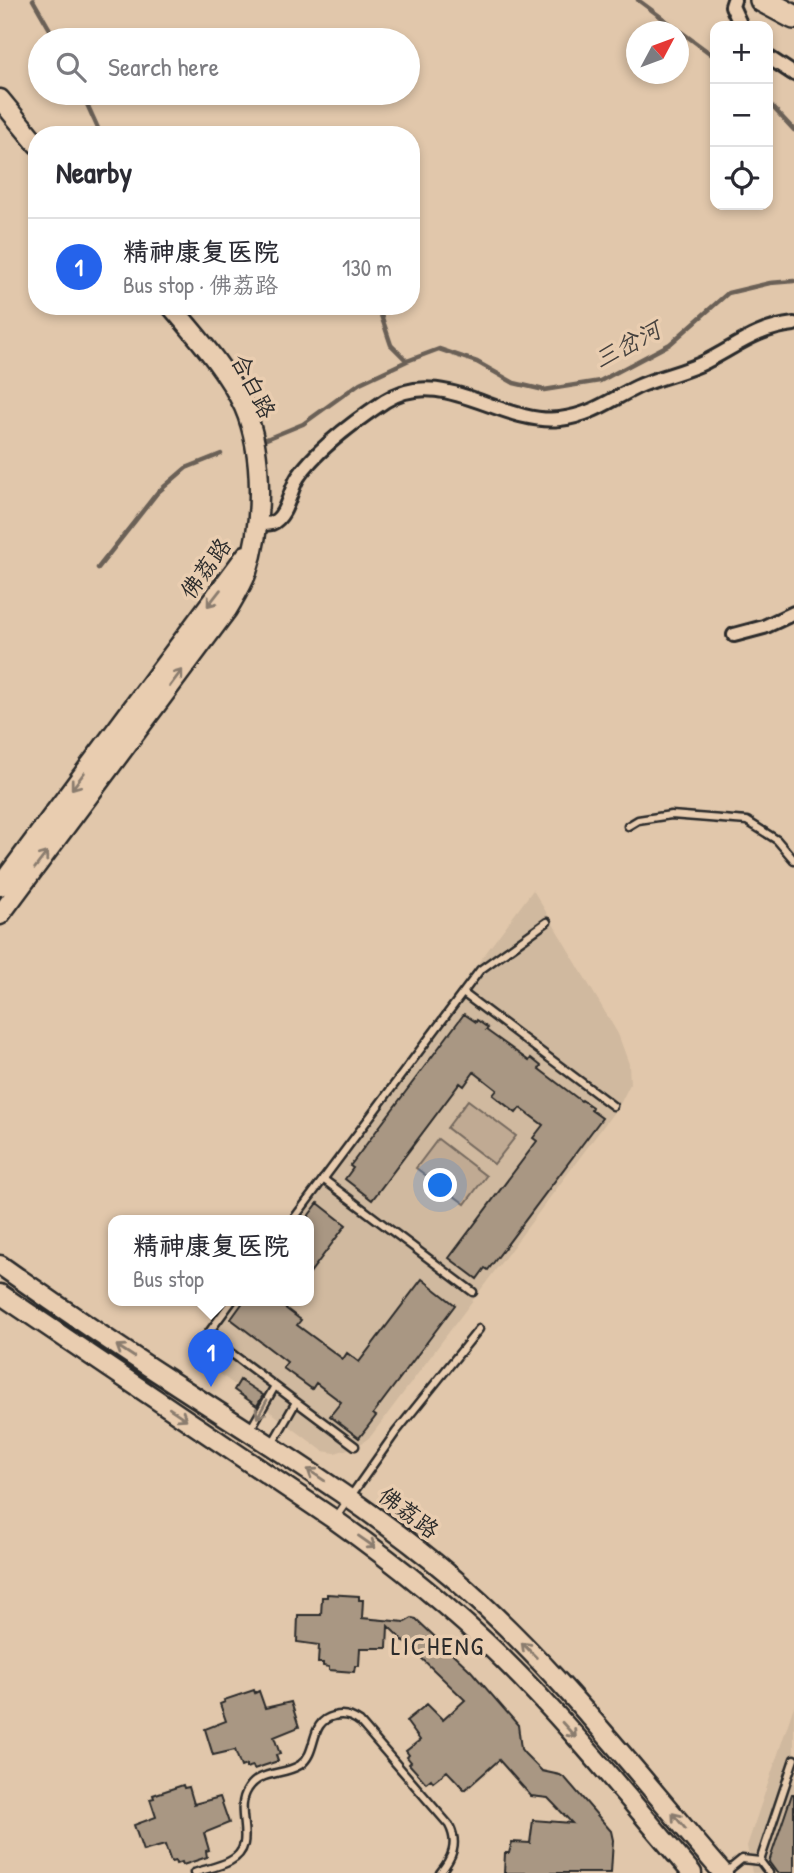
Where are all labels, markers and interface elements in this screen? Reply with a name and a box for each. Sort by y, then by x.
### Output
north arrow [626,21,689,84]
map controls [710,21,773,210]
button: + [710,21,773,84]
search box [28,28,420,105]
icon: search [52,48,90,86]
text: Search here [108,49,219,84]
button: − [710,84,773,147]
button: locate [710,147,773,210]
text: Nearby [56,152,132,192]
text: 精神康复医院 [123,234,279,269]
text: 1 [75,252,83,283]
text: 130 m [342,252,392,283]
text: Bus stop · 佛荔路 [123,269,278,300]
water label: 三岔河 [588,311,670,375]
street label: 合白路 [225,348,283,424]
street label: 佛荔路 [172,531,238,605]
one-way arrow [206,588,221,607]
one-way arrow [169,669,184,688]
one-way arrow [71,771,86,790]
one-way arrow [33,852,48,870]
your location [423,1168,457,1202]
popup [108,1215,314,1306]
text: 精神康复医院 [133,1228,289,1263]
text: Bus stop [133,1263,204,1294]
pin: 1 [188,1329,234,1387]
one-way arrow [115,1344,135,1358]
one-way arrow [255,1398,268,1419]
one-way arrow [168,1407,187,1422]
one-way arrow [306,1468,326,1482]
street label: 佛荔路 [372,1479,446,1545]
one-way arrow [357,1535,376,1549]
district label: LICHENG [391,1628,485,1663]
one-way arrow [521,1642,538,1659]
one-way arrow [561,1720,577,1738]
one-way arrow [671,1812,687,1830]

